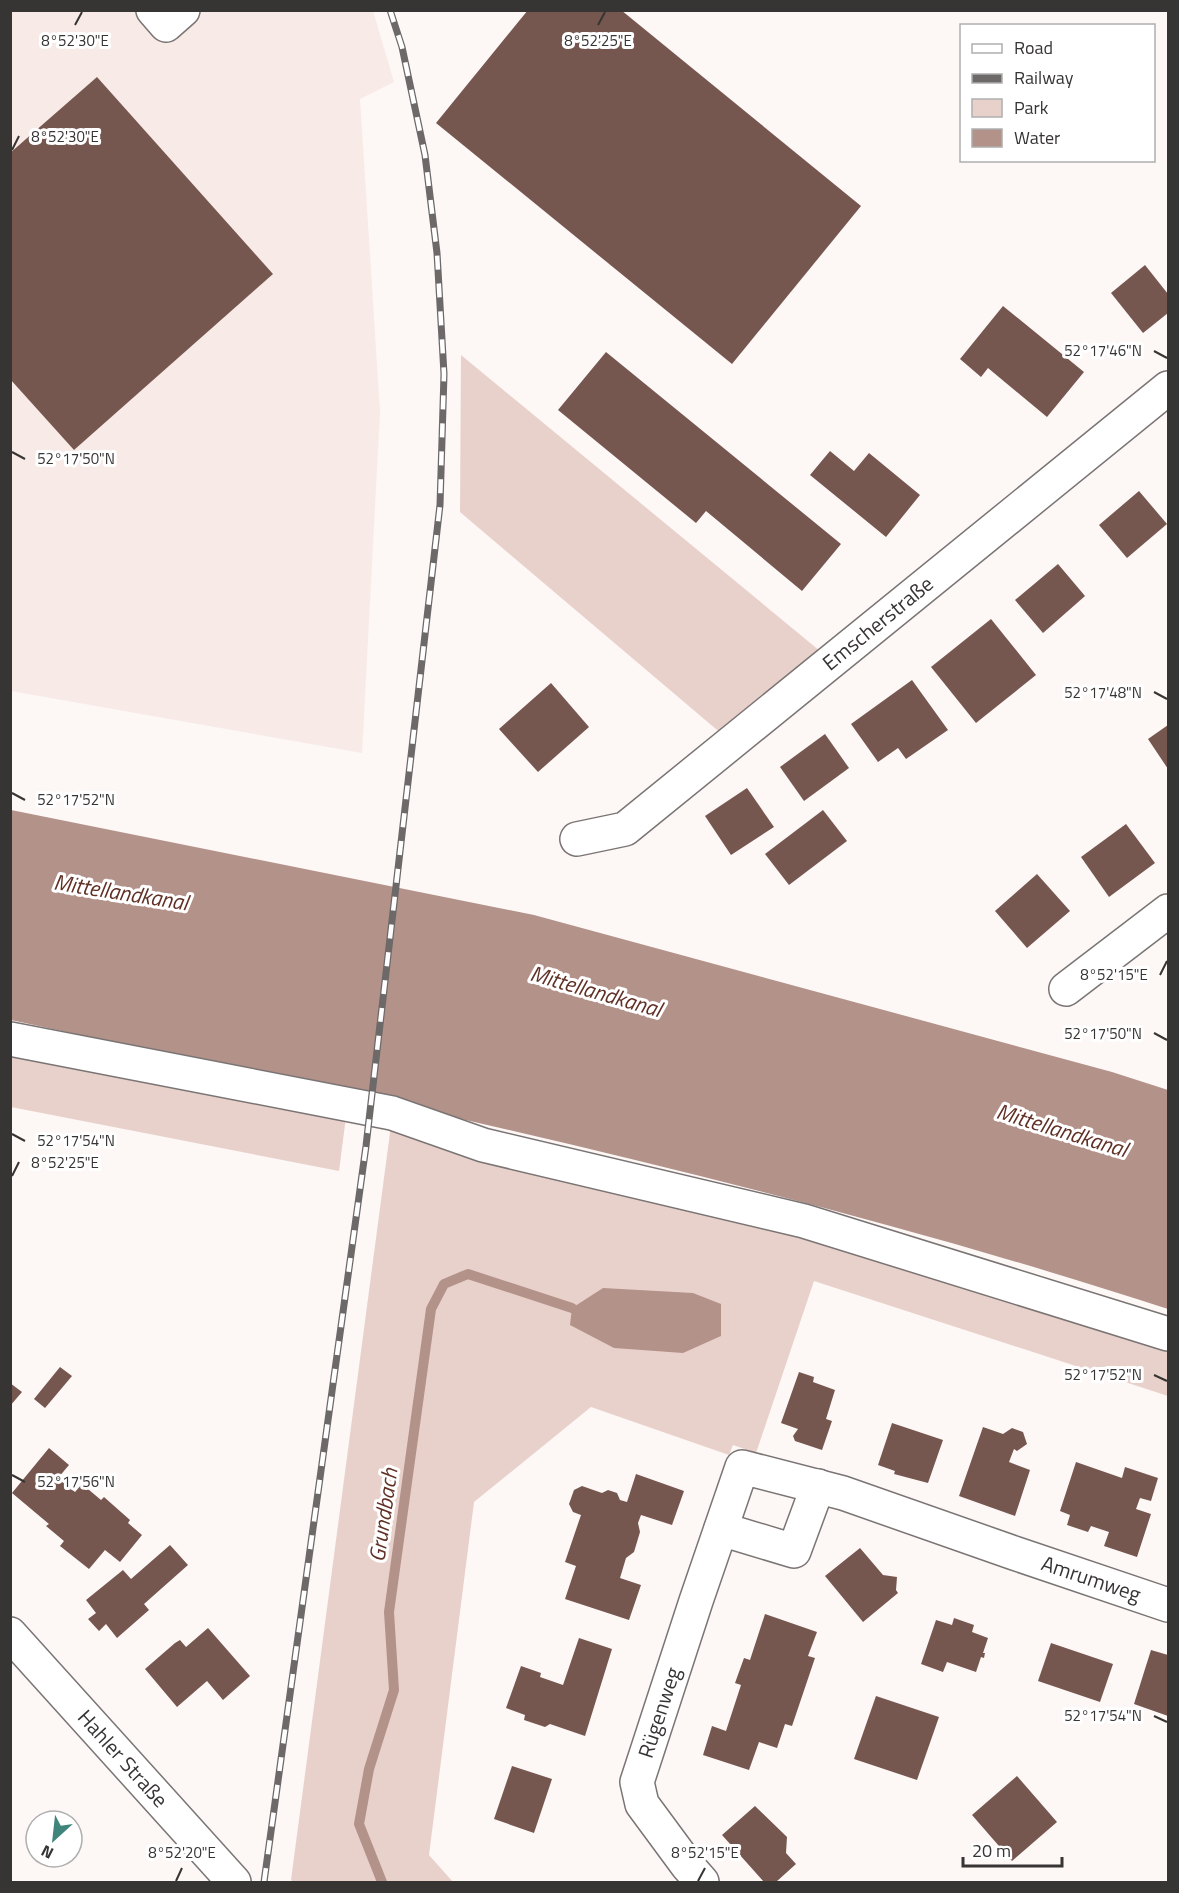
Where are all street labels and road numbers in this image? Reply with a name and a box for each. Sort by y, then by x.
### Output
street label: Emscherstraße [815,568,940,678]
street label: Amrumweg [1037,1546,1146,1610]
street label: Rügenweg [629,1663,688,1762]
street label: Hahler Straße [70,1702,176,1814]

